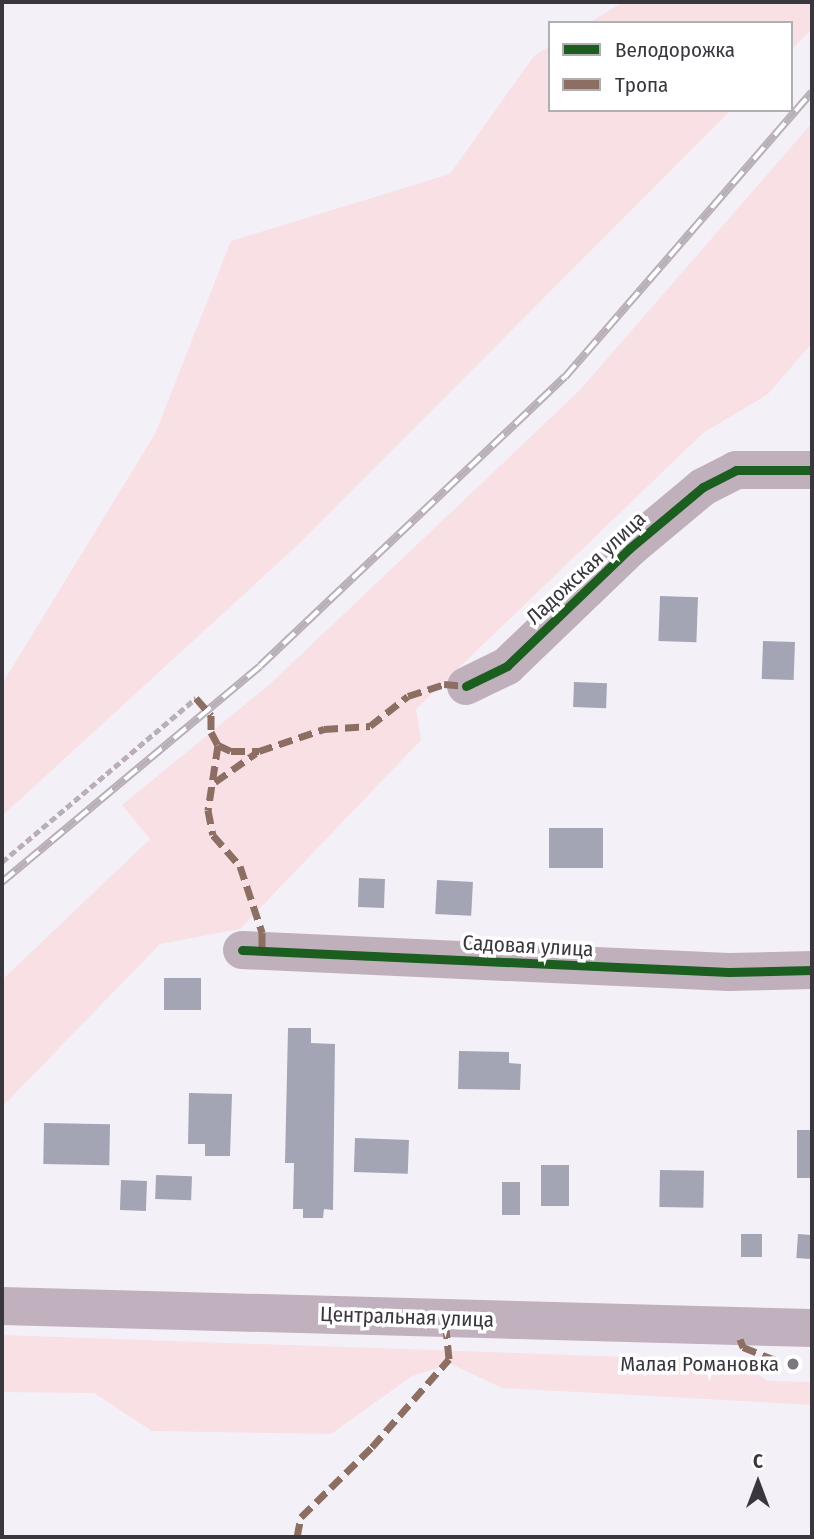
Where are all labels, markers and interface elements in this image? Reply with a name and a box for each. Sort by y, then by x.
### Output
legend [548,21,793,112]
text: Велодорожка [615,37,735,63]
text: Тропа [615,72,668,98]
street label: Ладожская улица [521,506,651,630]
street label: Садовая улица [462,930,594,962]
street label: Центральная улица [320,1301,494,1333]
place label: Малая Романовка [620,1351,779,1377]
marker: Малая Романовка [785,1356,801,1372]
north arrow [723,1448,793,1518]
text: С [753,1450,763,1473]

